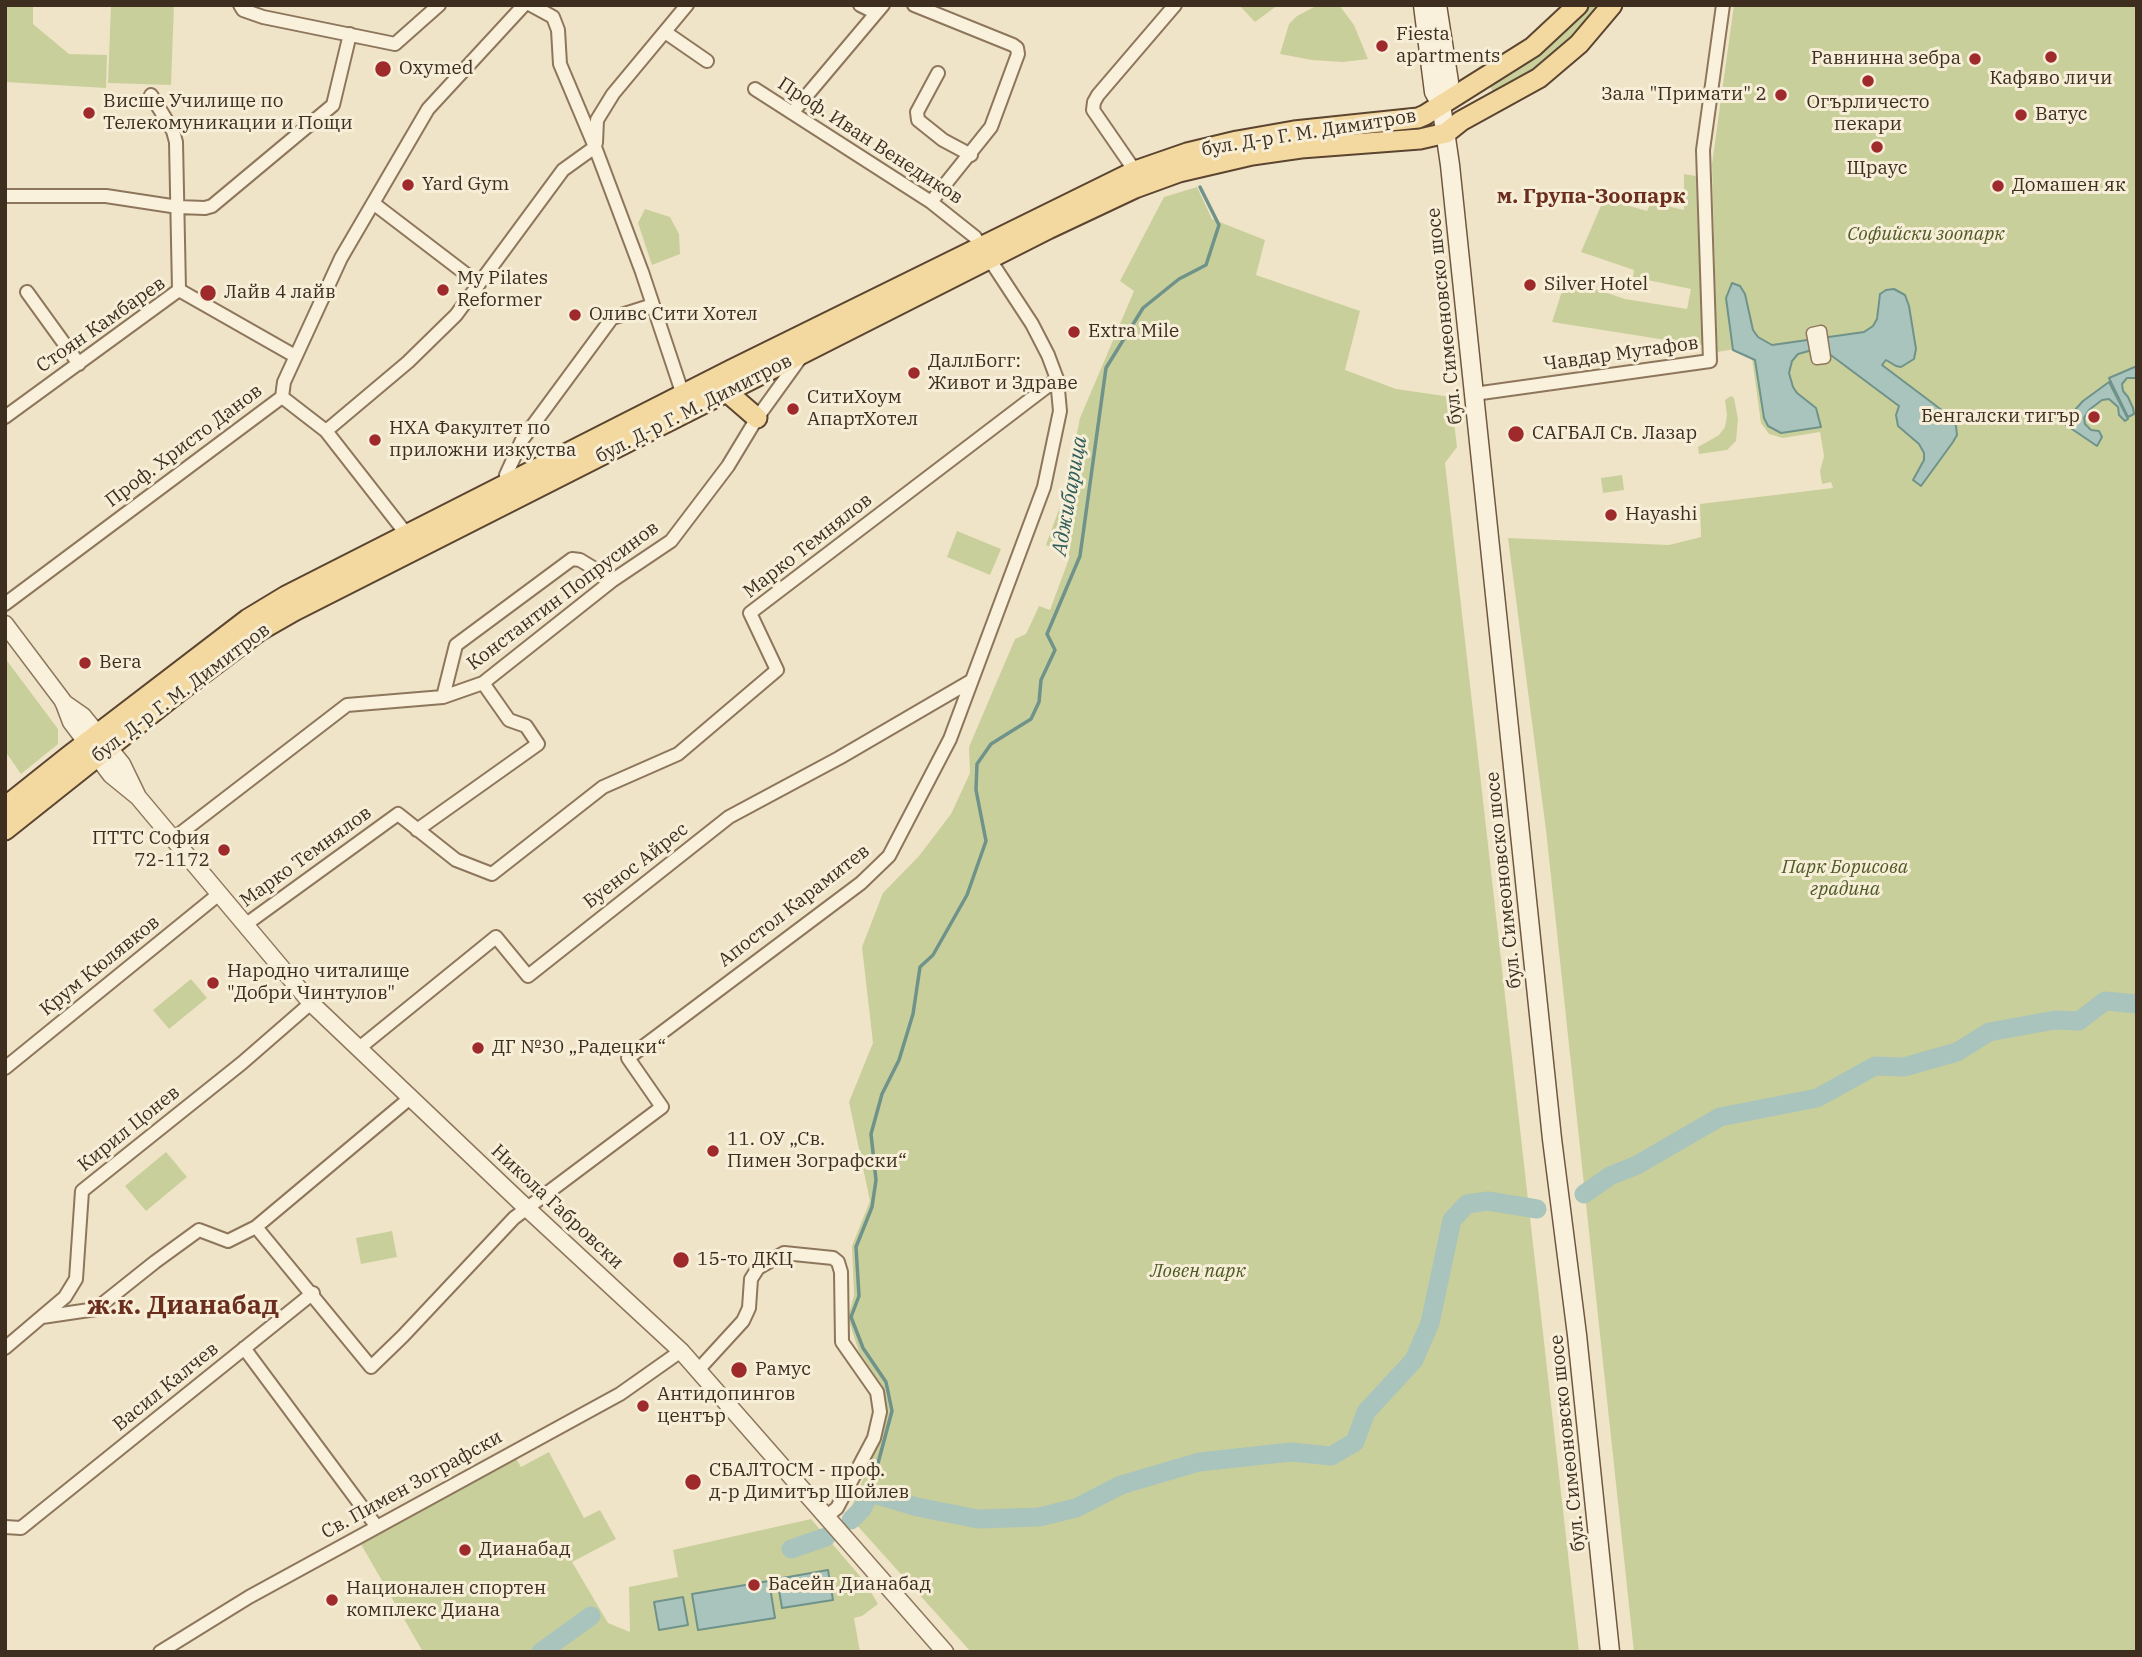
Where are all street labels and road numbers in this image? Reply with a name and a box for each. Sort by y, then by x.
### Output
street label: Проф. Иван Венедиков [773,73,967,209]
street label: бул. Д-р Г. М. Димитров [1200,105,1418,161]
street label: бул. Симеоновско шосе [1422,207,1468,425]
street label: Стоян Камбарев [32,272,170,378]
street label: Чавдар Мутафов [1542,332,1700,376]
street label: бул. Д-р Г. М. Димитров [592,350,796,468]
street label: Проф. Христо Данов [101,380,267,512]
street label: Марко Темнялов [739,489,877,603]
street label: Константин Попрусинов [463,517,663,675]
street label: бул. Д-р Г. М. Димитров [88,619,274,767]
street label: бул. Симеоновско шосе [1481,771,1527,989]
street label: Марко Темнялов [236,802,376,912]
street label: Буенос Айрес [579,818,693,914]
street label: Апостол Карамитев [714,840,874,972]
street label: Крум Кюлявков [36,911,164,1021]
street label: Кирил Цонев [74,1081,184,1177]
street label: Никола Габровски [486,1140,628,1274]
street label: бул. Симеоновско шосе [1545,1334,1591,1552]
street label: Васил Калчев [109,1338,223,1436]
street label: Св. Пимен Зографски [318,1426,506,1544]

